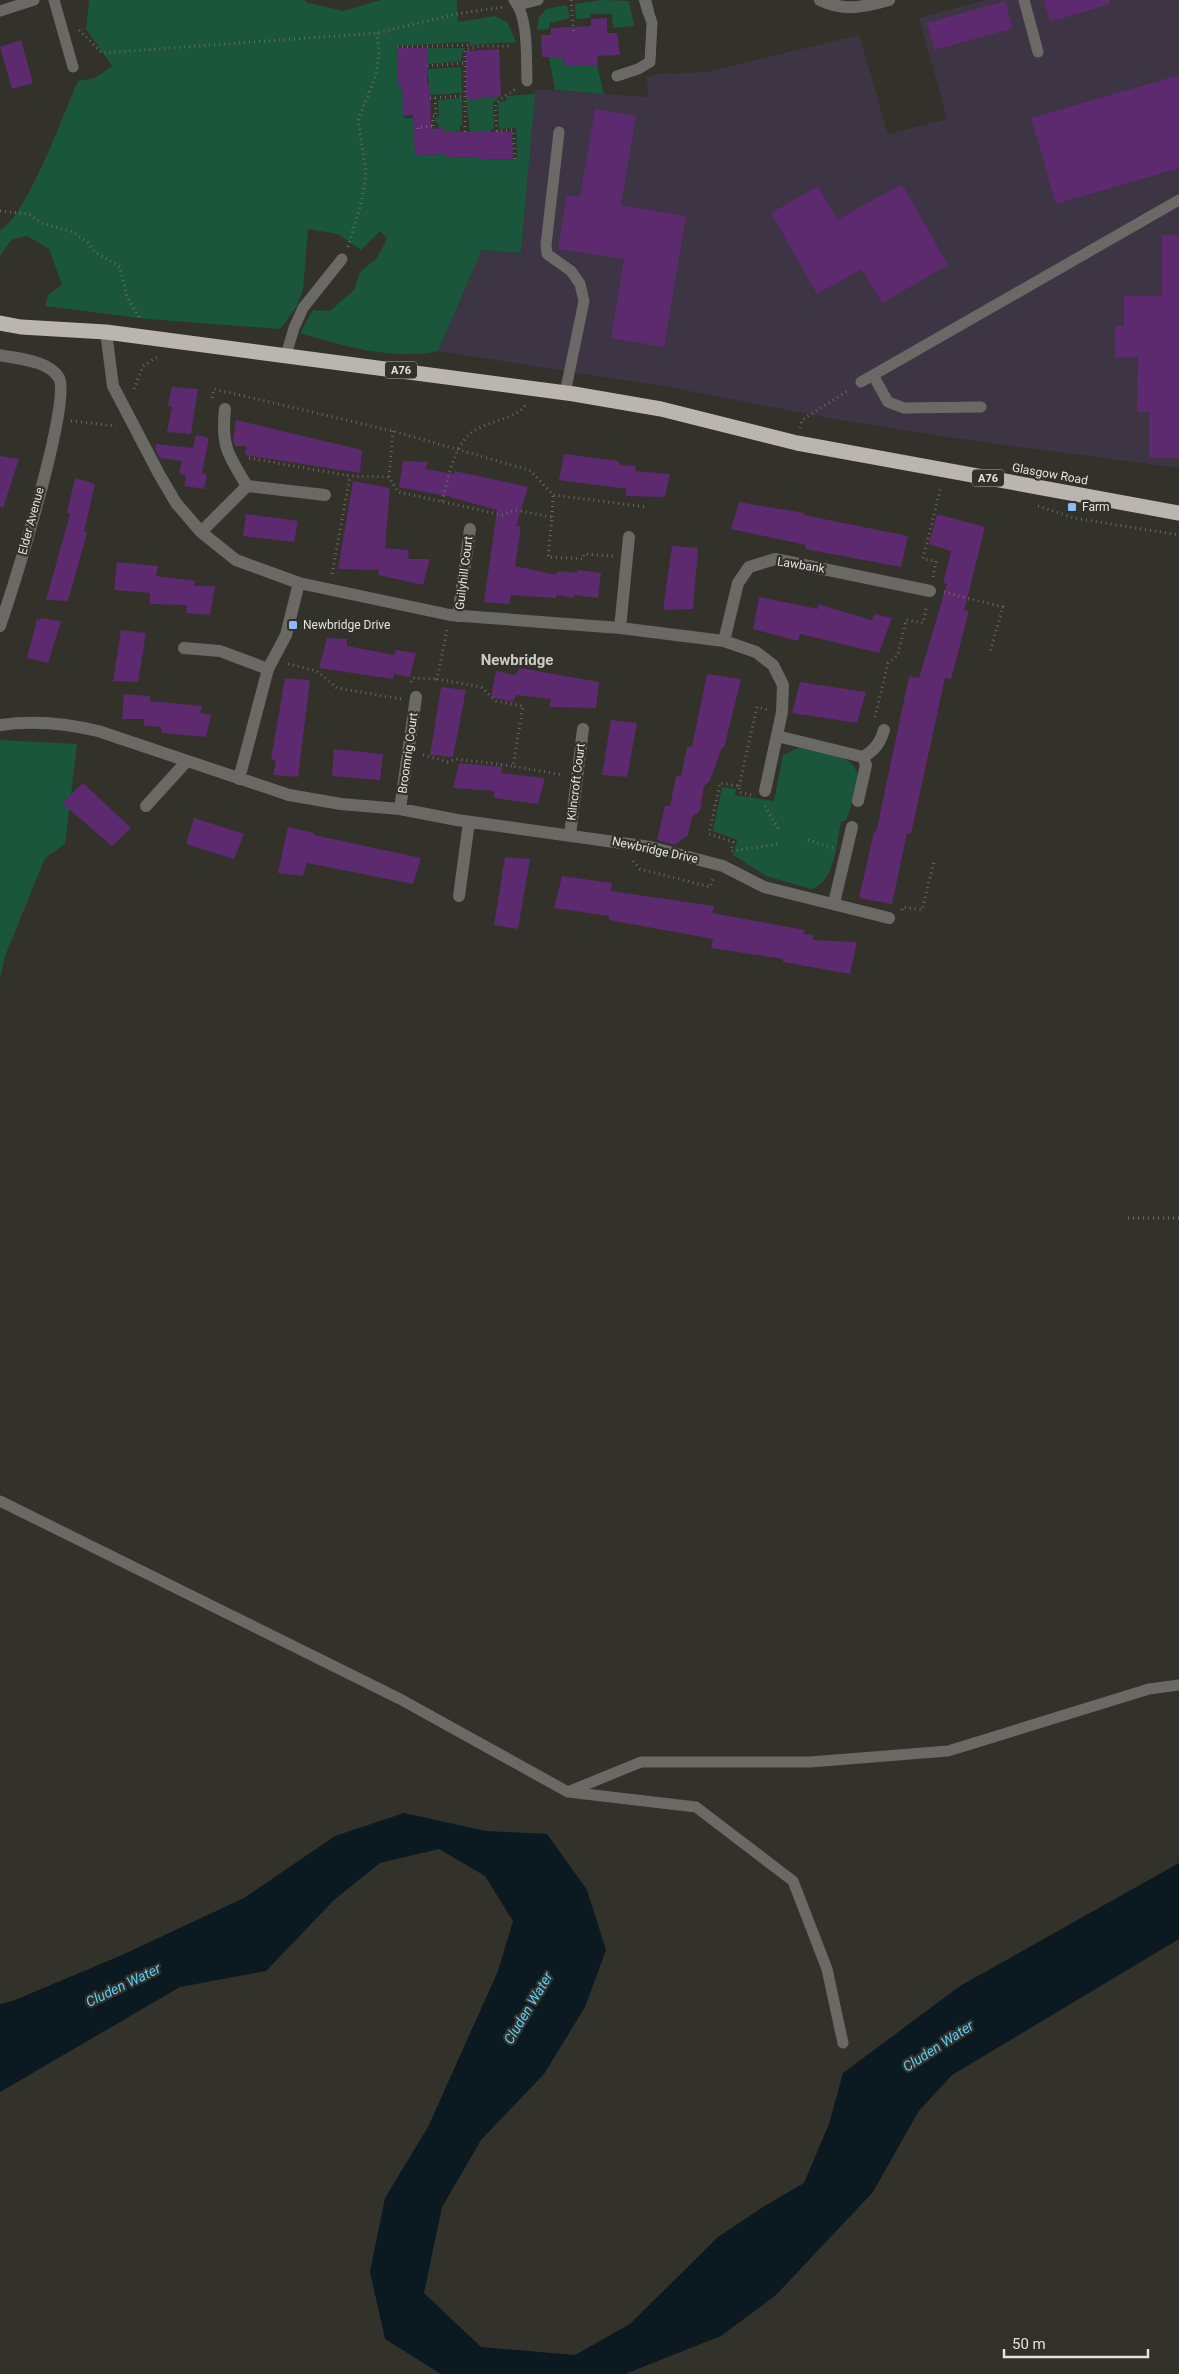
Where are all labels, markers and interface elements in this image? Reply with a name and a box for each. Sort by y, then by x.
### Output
road number: A76 [385,362,417,378]
street label: Glasgow Road [1011,460,1089,488]
road number: A76 [972,469,1004,486]
street label: Elder Avenue [15,486,47,556]
place label: Farm [1082,500,1110,514]
marker: Farm [1066,501,1078,513]
street label: Guilyhill Court [453,535,475,611]
street label: Lawbank [776,554,827,576]
place label: Newbridge Drive [303,618,390,632]
marker: Newbridge Drive [287,619,299,631]
district label: Newbridge [481,651,553,669]
street label: Broomrig Court [395,711,421,795]
street label: Kilncroft Court [564,743,588,821]
street label: Newbridge Drive [611,834,699,866]
water label: Cluden Water [83,1960,163,2010]
water label: Cluden Water [500,1969,556,2047]
water label: Cluden Water [900,2017,977,2075]
scale bar [1004,2326,1148,2358]
text: 50 m [1012,2335,1046,2353]

